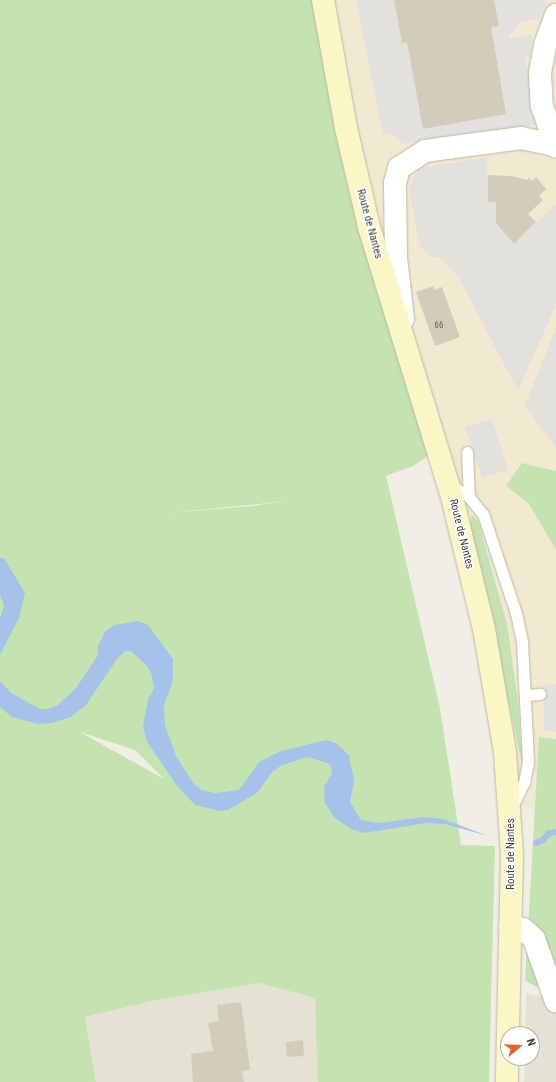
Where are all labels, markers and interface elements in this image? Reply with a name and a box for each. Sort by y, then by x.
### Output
street label: Route de Nantes [353,188,385,260]
house number: 66 [435,320,443,330]
street label: Route de Nantes [446,498,476,570]
street label: Route de Nantes [504,818,518,890]
north arrow [500,1026,540,1066]
text: N [524,1037,538,1048]

